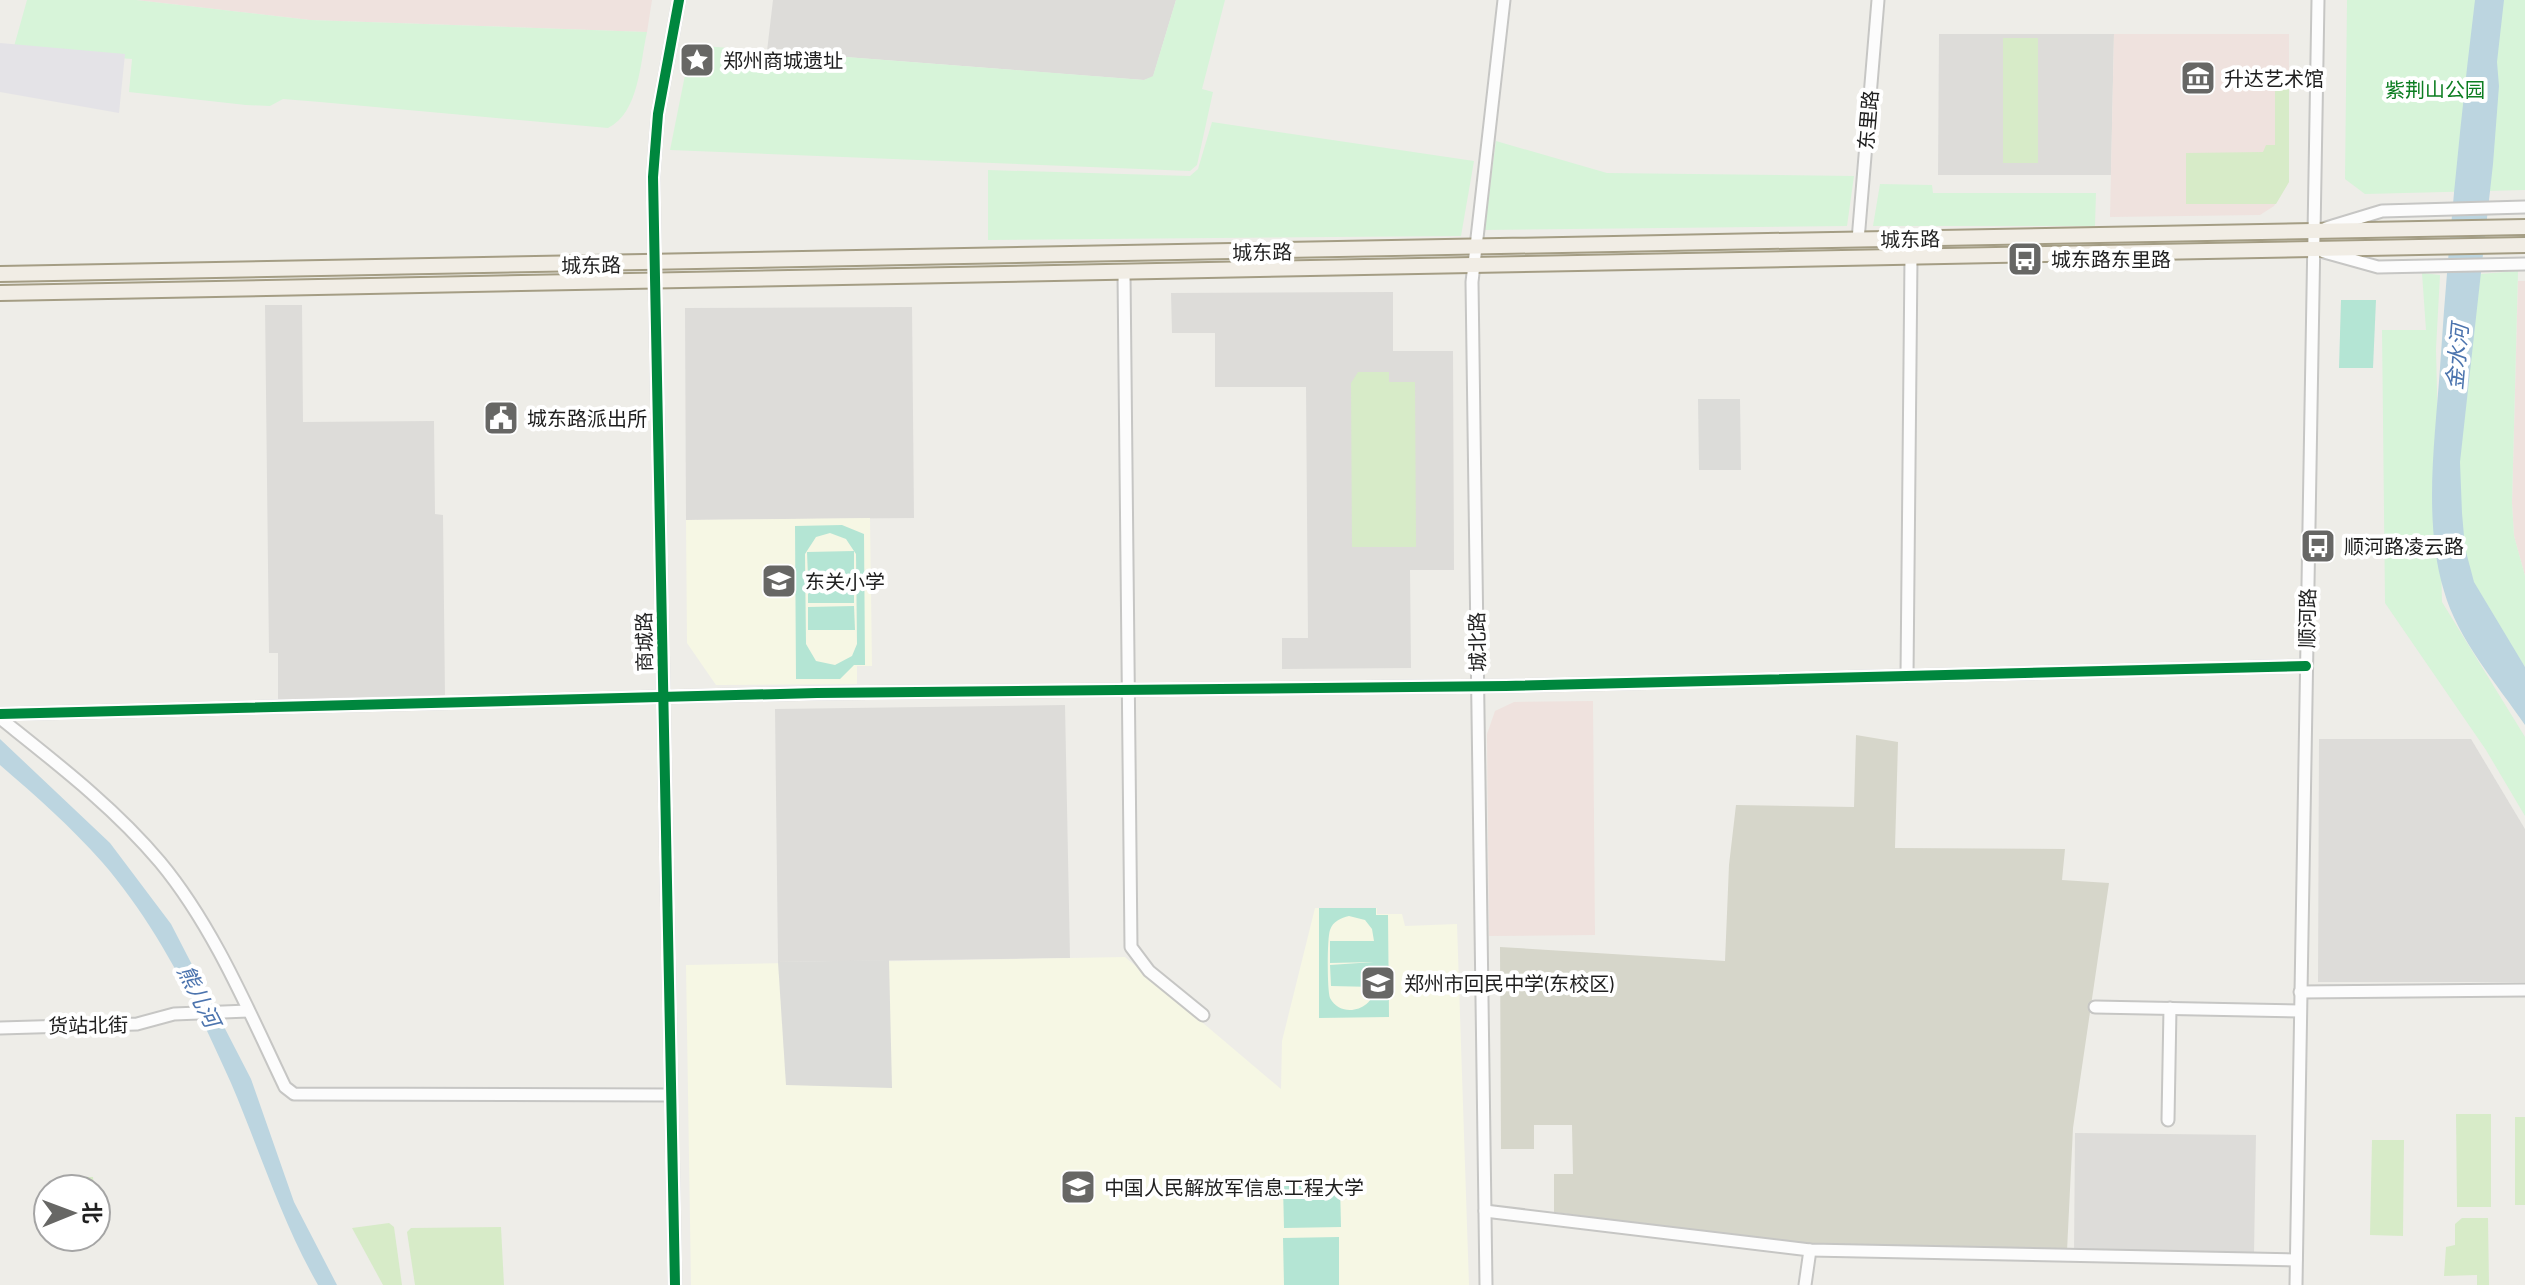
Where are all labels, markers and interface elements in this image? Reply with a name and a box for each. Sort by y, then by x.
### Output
place icon: 郑州商城遗址 [678,41,716,79]
place label: 郑州商城遗址 [723,45,843,76]
museum icon: 升达艺术馆 [2179,59,2217,97]
place label: 升达艺术馆 [2224,63,2324,94]
park label: 紫荆山公园 [2385,74,2485,105]
street label: 东里路 [1850,89,1886,151]
street label: 城东路 [1880,223,1940,255]
street label: 城东路 [1232,236,1292,268]
bus stop icon: 城东路东里路 [2006,240,2044,278]
place label: 城东路东里路 [2051,244,2171,275]
street label: 城东路 [561,249,621,281]
water label: 金水河 [2437,319,2477,391]
public building icon: 城东路派出所 [482,399,520,437]
place label: 城东路派出所 [527,403,647,434]
bus stop icon: 顺河路凌云路 [2299,527,2337,565]
place label: 顺河路凌云路 [2344,531,2464,562]
school or university icon: 东关小学 [760,562,798,600]
place label: 东关小学 [805,566,885,597]
street label: 顺河路 [2291,588,2323,648]
street label: 商城路 [628,612,660,672]
street label: 城北路 [1461,612,1493,672]
water label: 熊儿河 [169,959,231,1037]
school or university icon: 郑州市回民中学(东校区) [1359,964,1397,1002]
place label: 郑州市回民中学(东校区) [1404,968,1615,999]
street label: 货站北街 [48,1009,128,1041]
school or university icon: 中国人民解放军信息工程大学 [1059,1168,1097,1206]
place label: 中国人民解放军信息工程大学 [1104,1172,1364,1203]
north arrow [32,1173,112,1253]
text: 北 [75,1201,109,1224]

